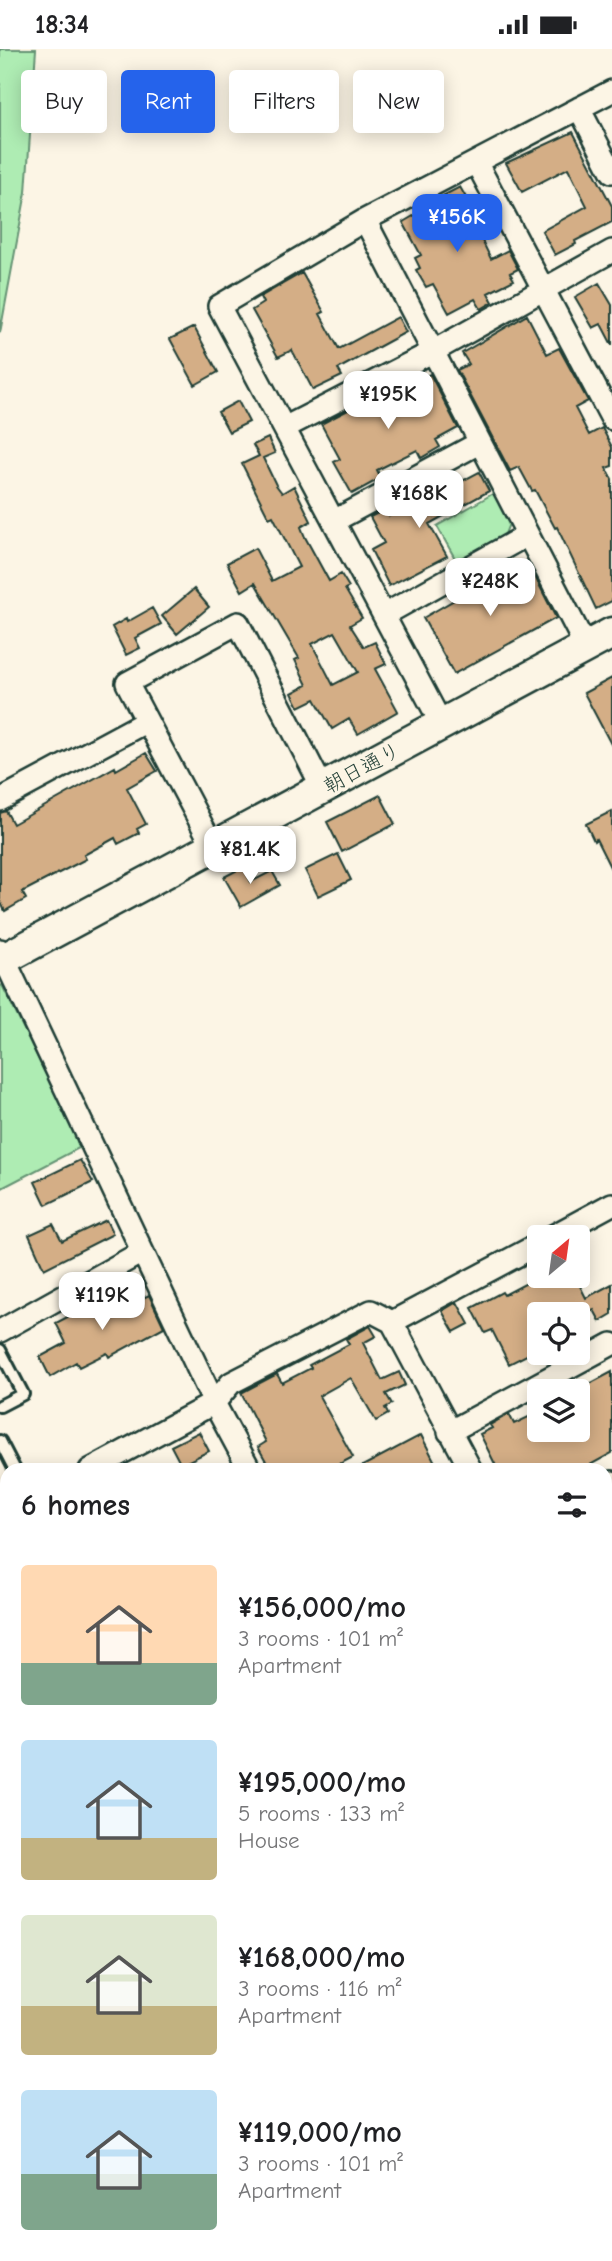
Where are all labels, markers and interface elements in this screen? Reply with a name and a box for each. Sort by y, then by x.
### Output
text: 18:34 [35,10,89,40]
chip: Buy [21,70,107,133]
chip: Rent [121,70,215,133]
chip: Filters [229,70,339,133]
chip: New [353,70,444,133]
pin: ¥156K [408,195,506,254]
text: ¥156K [428,203,486,230]
pin: ¥195K [339,371,437,431]
text: ¥195K [359,380,417,407]
pin: ¥168K [370,470,468,530]
text: ¥168K [390,479,448,506]
pin: ¥248K [441,559,539,618]
text: ¥248K [461,567,519,594]
street label: 朝日通り [319,738,405,798]
pin: ¥81.4K [193,827,307,886]
text: ¥81.4K [220,835,280,862]
north arrow [527,1225,590,1288]
map controls [527,1225,590,1442]
pin: ¥119K [53,1273,151,1332]
text: ¥119K [75,1281,129,1308]
button: locate [527,1302,590,1365]
button: layers [527,1379,590,1442]
icon: filters [553,1486,591,1524]
text: 6 homes [21,1488,130,1523]
text: ¥156,000/mo [238,1590,406,1625]
icon: home [77,1593,161,1677]
text: 3 rooms · 101 m² [238,1625,403,1652]
text: Apartment [238,1652,341,1679]
text: ¥195,000/mo [238,1765,406,1800]
icon: home [77,1768,161,1852]
text: 5 rooms · 133 m² [238,1800,404,1827]
text: House [238,1827,300,1854]
text: ¥168,000/mo [238,1940,405,1975]
icon: home [77,1943,161,2027]
text: 3 rooms · 116 m² [238,1975,402,2002]
text: Apartment [238,2002,341,2029]
text: ¥119,000/mo [238,2115,402,2150]
icon: home [77,2118,161,2202]
text: 3 rooms · 101 m² [238,2150,403,2177]
text: Apartment [238,2177,341,2204]

